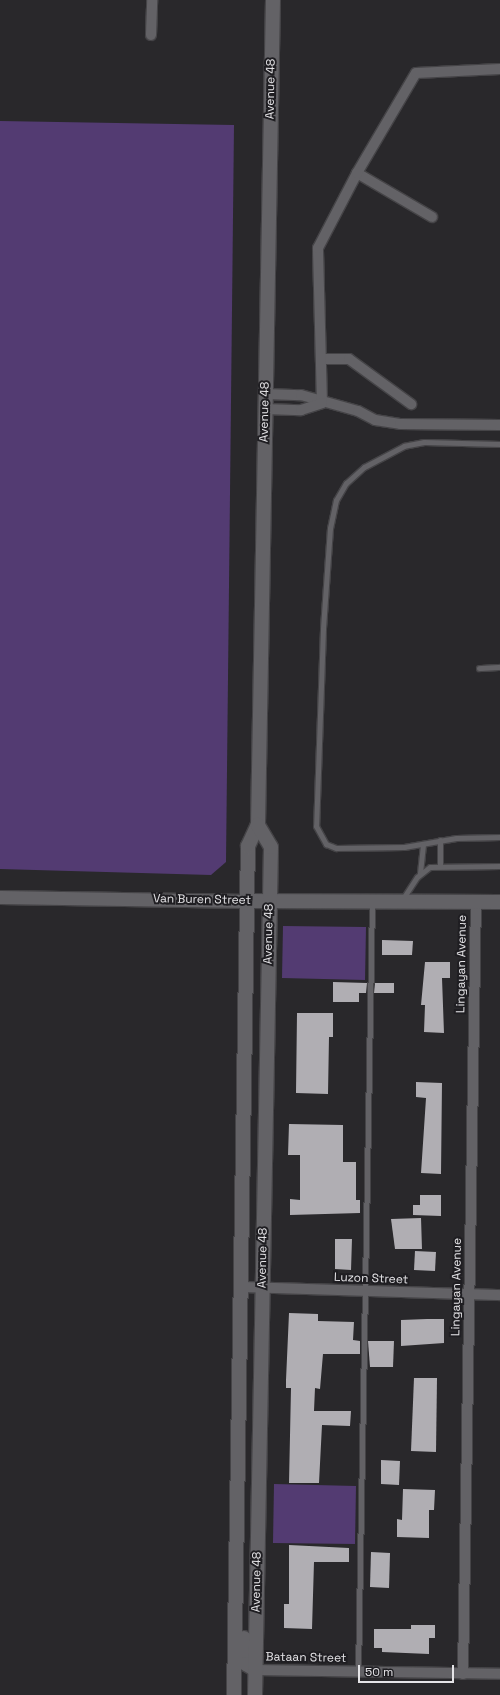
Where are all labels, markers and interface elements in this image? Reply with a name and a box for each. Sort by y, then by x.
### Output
street label: Avenue 48 [263,59,279,119]
street label: Avenue 48 [257,382,273,442]
street label: Van Buren Street [153,892,251,908]
street label: Avenue 48 [261,904,277,964]
street label: Lingayan Avenue [454,915,470,1013]
street label: Avenue 48 [255,1228,271,1288]
street label: Lingayan Avenue [449,1238,465,1336]
street label: Luzon Street [334,1271,408,1287]
street label: Avenue 48 [249,1552,265,1612]
street label: Bataan Street [265,1650,347,1666]
scale bar [360,1657,456,1683]
text: 50 m [365,1664,393,1680]

